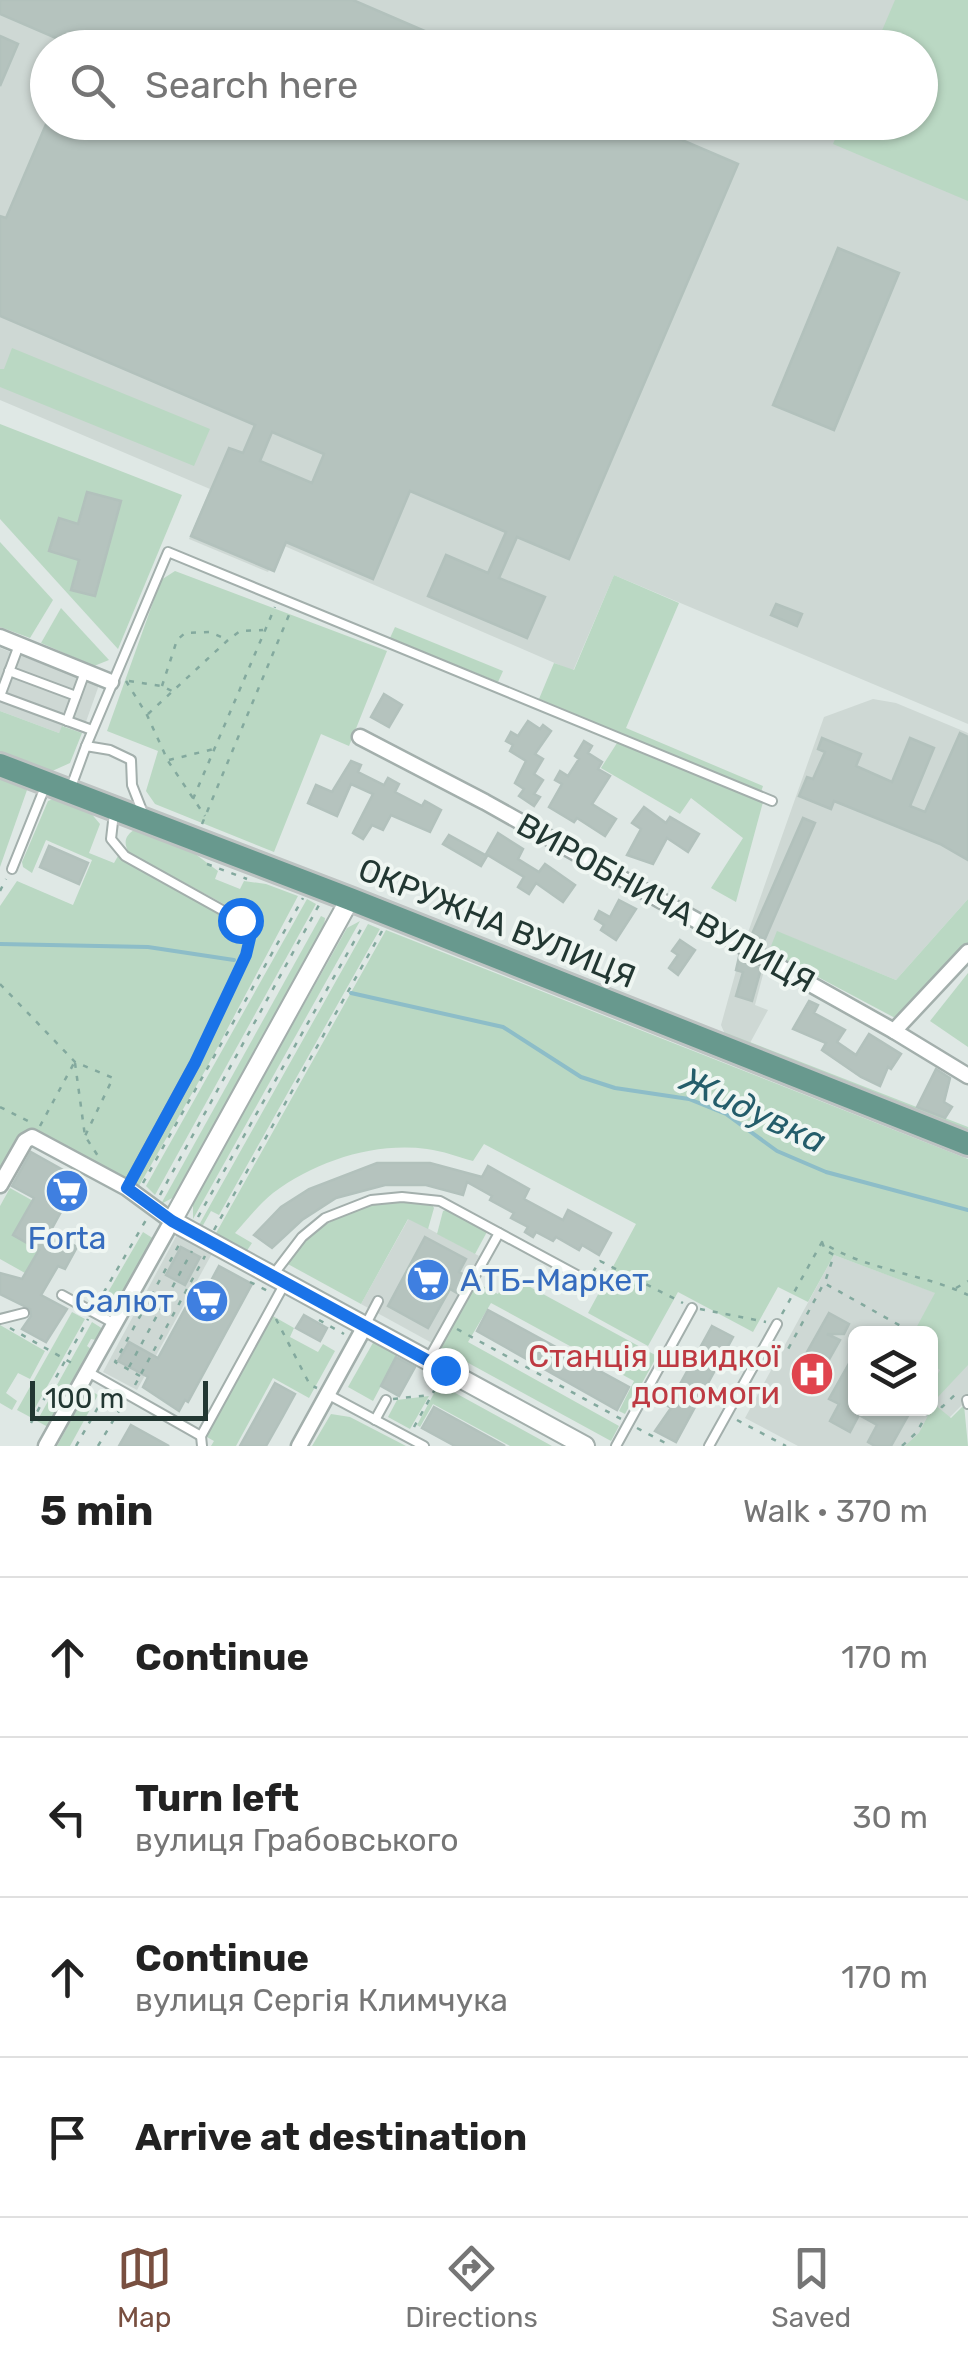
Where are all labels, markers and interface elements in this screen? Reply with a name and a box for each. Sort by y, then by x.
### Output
search box [30,30,938,140]
icon: search [65,58,120,113]
text: Search here [145,62,358,108]
street label: ВИРОБНИЧА ВУЛИЦЯ [510,805,822,1001]
street label: ОКРУЖНА ВУЛИЦЯ [353,850,641,996]
route start [218,898,264,944]
water label: Жидувка [673,1058,833,1162]
supermarket icon: Forta [44,1168,90,1214]
place label: Forta [27,1219,107,1257]
supermarket icon: АТБ-Маркет [405,1257,451,1303]
place label: АТБ-Маркет [460,1261,649,1299]
supermarket icon: Салют [184,1278,230,1324]
place label: Салют [75,1282,174,1320]
map controls [848,1326,938,1416]
button: layers [848,1326,938,1416]
place label: Станція швидкої допомоги [528,1337,781,1412]
route end [423,1348,469,1394]
hospital icon: Станція швидкої допомоги [789,1351,835,1397]
scale bar [30,1376,208,1420]
text: 100 m [45,1382,124,1415]
text: 5 min [40,1486,154,1536]
text: Walk · 370 m [743,1492,928,1530]
icon: ahead [40,1630,95,1685]
text: Continue [135,1634,309,1680]
text: 170 m [841,1638,928,1676]
text: Turn left [135,1775,299,1821]
icon: left [40,1790,95,1845]
text: 30 m [852,1798,928,1836]
text: вулиця Грабовського [135,1821,459,1859]
text: Continue [135,1935,309,1981]
icon: ahead [40,1950,95,2005]
text: 170 m [841,1958,928,1996]
text: вулиця Сергія Климчука [135,1981,508,2019]
icon: arrive [40,2110,95,2165]
text: Arrive at destination [135,2114,527,2160]
tab: Map [117,2241,172,2334]
tab: Directions [405,2241,538,2334]
tab: Saved [771,2241,851,2334]

